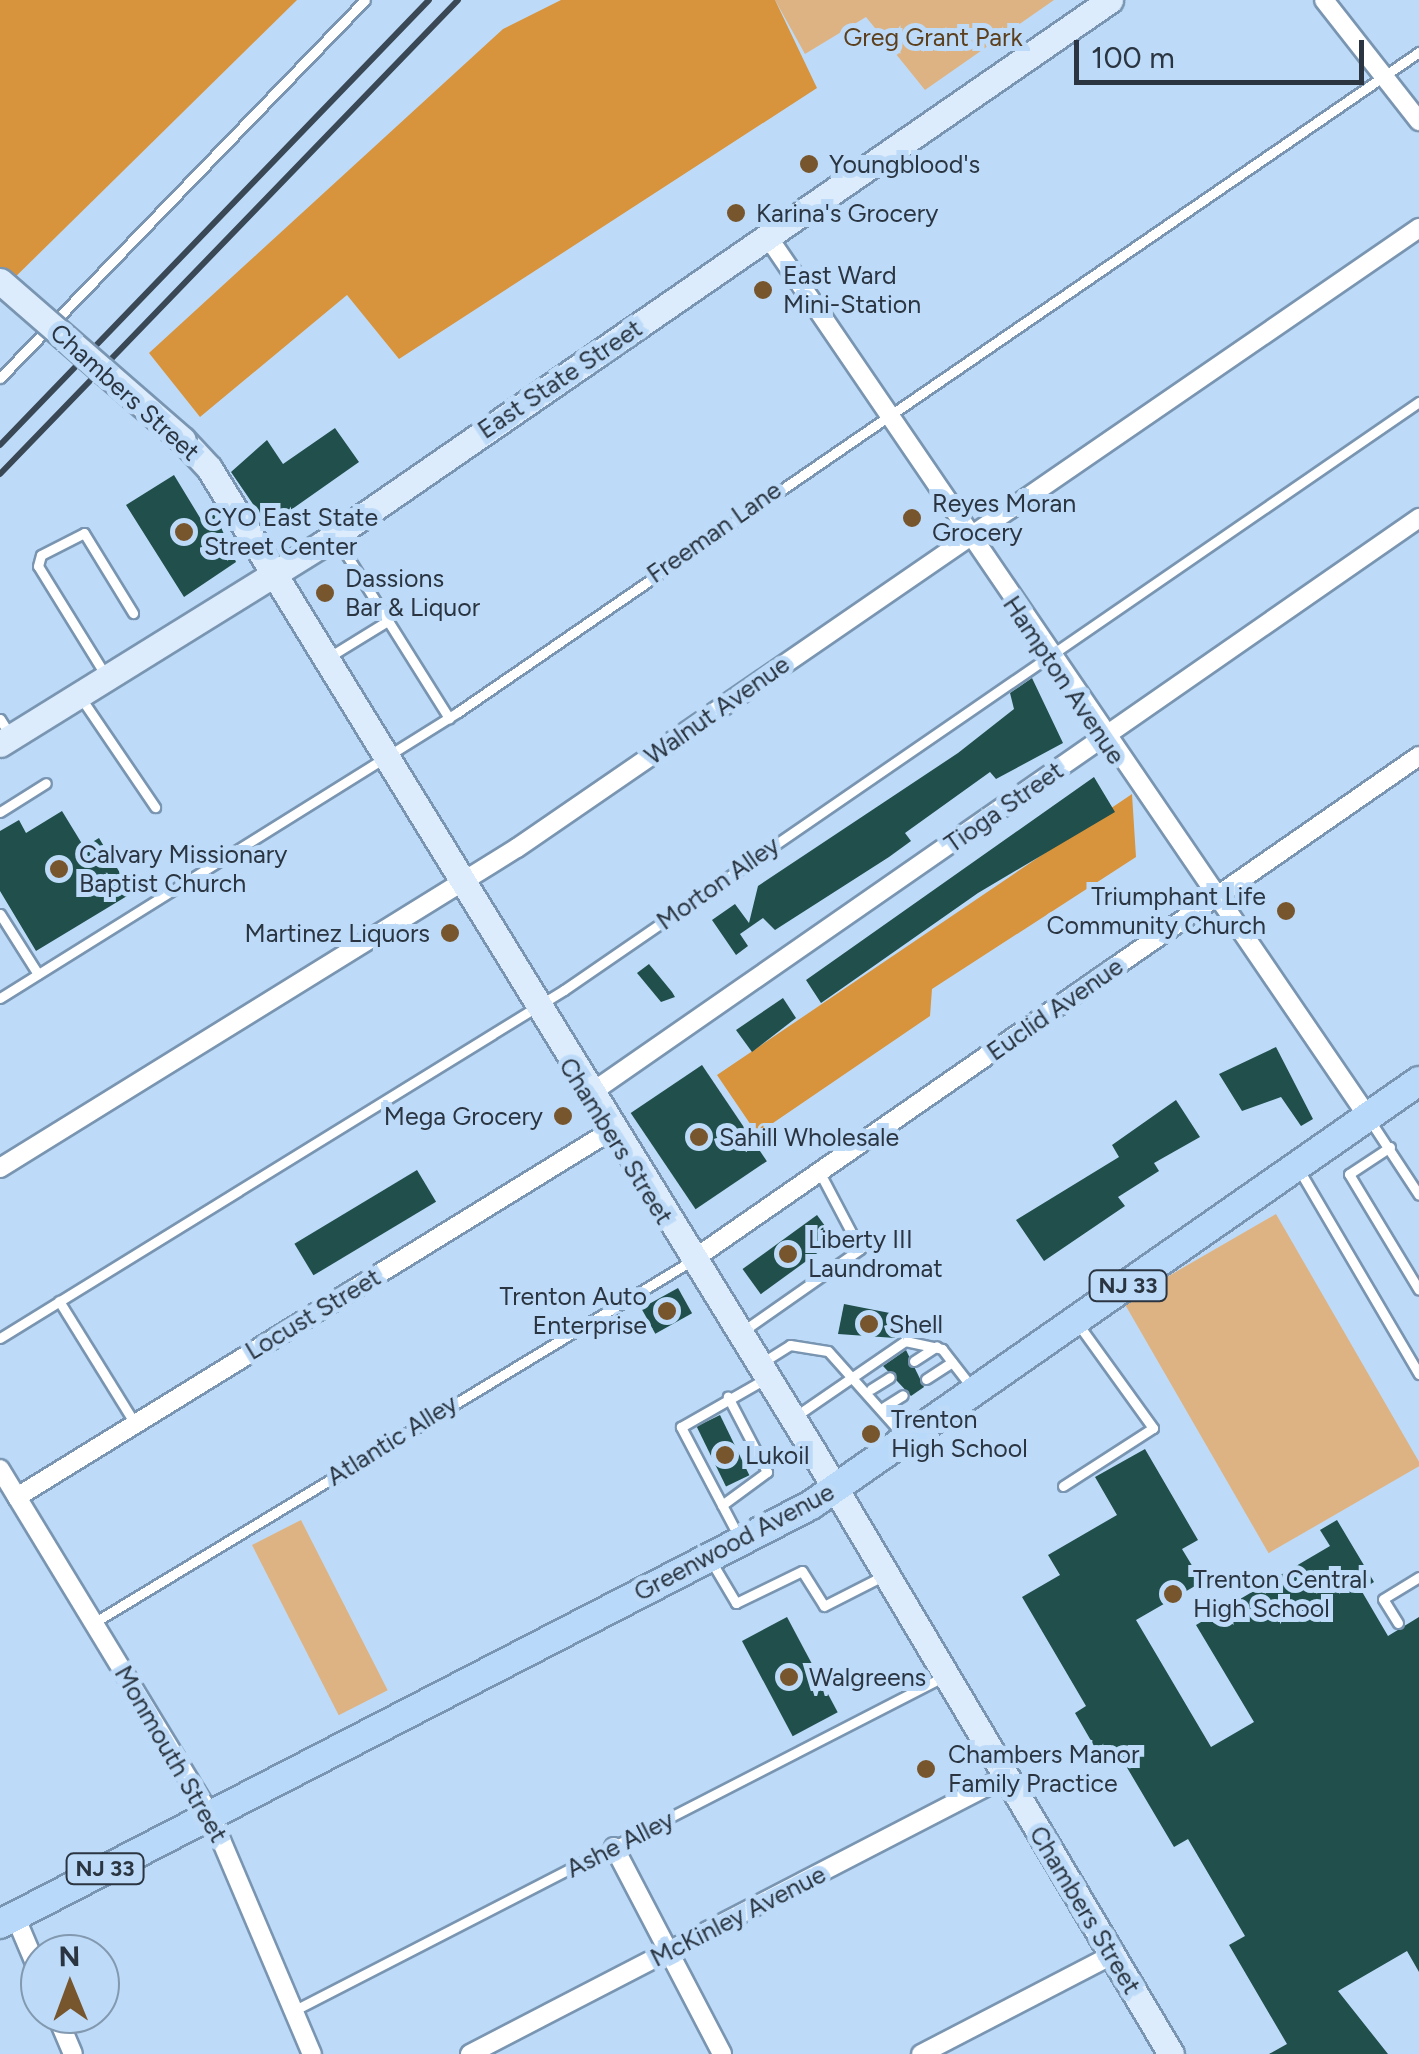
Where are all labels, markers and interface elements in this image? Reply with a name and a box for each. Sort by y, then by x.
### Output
scale bar [1079,20,1369,82]
park label: Greg Grant Park [843,22,1023,52]
text: 100 m [1091,39,1175,76]
place label: Youngblood's [829,149,980,179]
marker: Youngblood's [798,153,820,175]
place label: Karina's Grocery [756,198,938,228]
marker: Karina's Grocery [725,202,747,224]
place label: East Ward Mini-Station [783,261,921,320]
marker: East Ward Mini-Station [752,279,774,301]
street label: East State Street [472,313,648,445]
street label: Chambers Street [44,317,206,467]
street label: Freeman Lane [641,475,787,589]
place label: Reyes Moran Grocery [932,489,1076,548]
place label: CYO East State Street Center [204,503,378,562]
marker: Reyes Moran Grocery [901,507,923,529]
marker: CYO East State Street Center [173,521,195,543]
place label: Dassions Bar & Liquor [345,564,480,623]
marker: Dassions Bar & Liquor [314,582,336,604]
street label: Hampton Avenue [997,590,1131,770]
street label: Walnut Avenue [639,649,795,771]
street label: Tioga Street [939,755,1069,859]
street label: Morton Alley [651,830,785,936]
place label: Calvary Missionary Baptist Church [79,840,287,899]
marker: Calvary Missionary Baptist Church [48,858,70,880]
place label: Triumphant Life Community Church [1047,882,1266,941]
marker: Triumphant Life Community Church [1275,900,1297,922]
place label: Martinez Liquors [245,918,430,948]
marker: Martinez Liquors [439,922,461,944]
street label: Euclid Avenue [981,951,1129,1067]
street label: Chambers Street [553,1052,679,1230]
place label: Mega Grocery [384,1101,543,1131]
marker: Mega Grocery [552,1105,574,1127]
place label: Sahill Wholesale [719,1122,899,1152]
marker: Sahill Wholesale [688,1126,710,1148]
place label: Liberty III Laundromat [808,1225,943,1284]
marker: Liberty III Laundromat [777,1243,799,1265]
street label: Locust Street [240,1262,386,1366]
road number: NJ 33 [1088,1269,1168,1303]
place label: Trenton Auto Enterprise [500,1282,647,1341]
marker: Trenton Auto Enterprise [656,1300,678,1322]
place label: Shell [889,1309,943,1339]
marker: Shell [858,1313,880,1335]
street label: Atlantic Alley [321,1388,463,1492]
place label: Trenton High School [891,1405,1028,1464]
marker: Trenton High School [860,1423,882,1445]
place label: Lukoil [745,1440,810,1470]
marker: Lukoil [714,1444,736,1466]
street label: Greenwood Avenue [629,1477,839,1607]
place label: Trenton Central High School [1193,1565,1367,1624]
marker: Trenton Central High School [1162,1583,1184,1605]
street label: Monmouth Street [108,1660,234,1848]
place label: Walgreens [809,1662,926,1692]
marker: Walgreens [778,1666,800,1688]
place label: Chambers Manor Family Practice [948,1740,1139,1799]
marker: Chambers Manor Family Practice [913,1756,939,1782]
street label: Ashe Alley [561,1804,679,1884]
street label: Chambers Street [1023,1821,1147,1999]
road number: NJ 33 [65,1852,145,1886]
street label: McKinley Avenue [645,1859,831,1973]
north arrow [20,1934,120,2034]
text: N [58,1939,81,1973]

